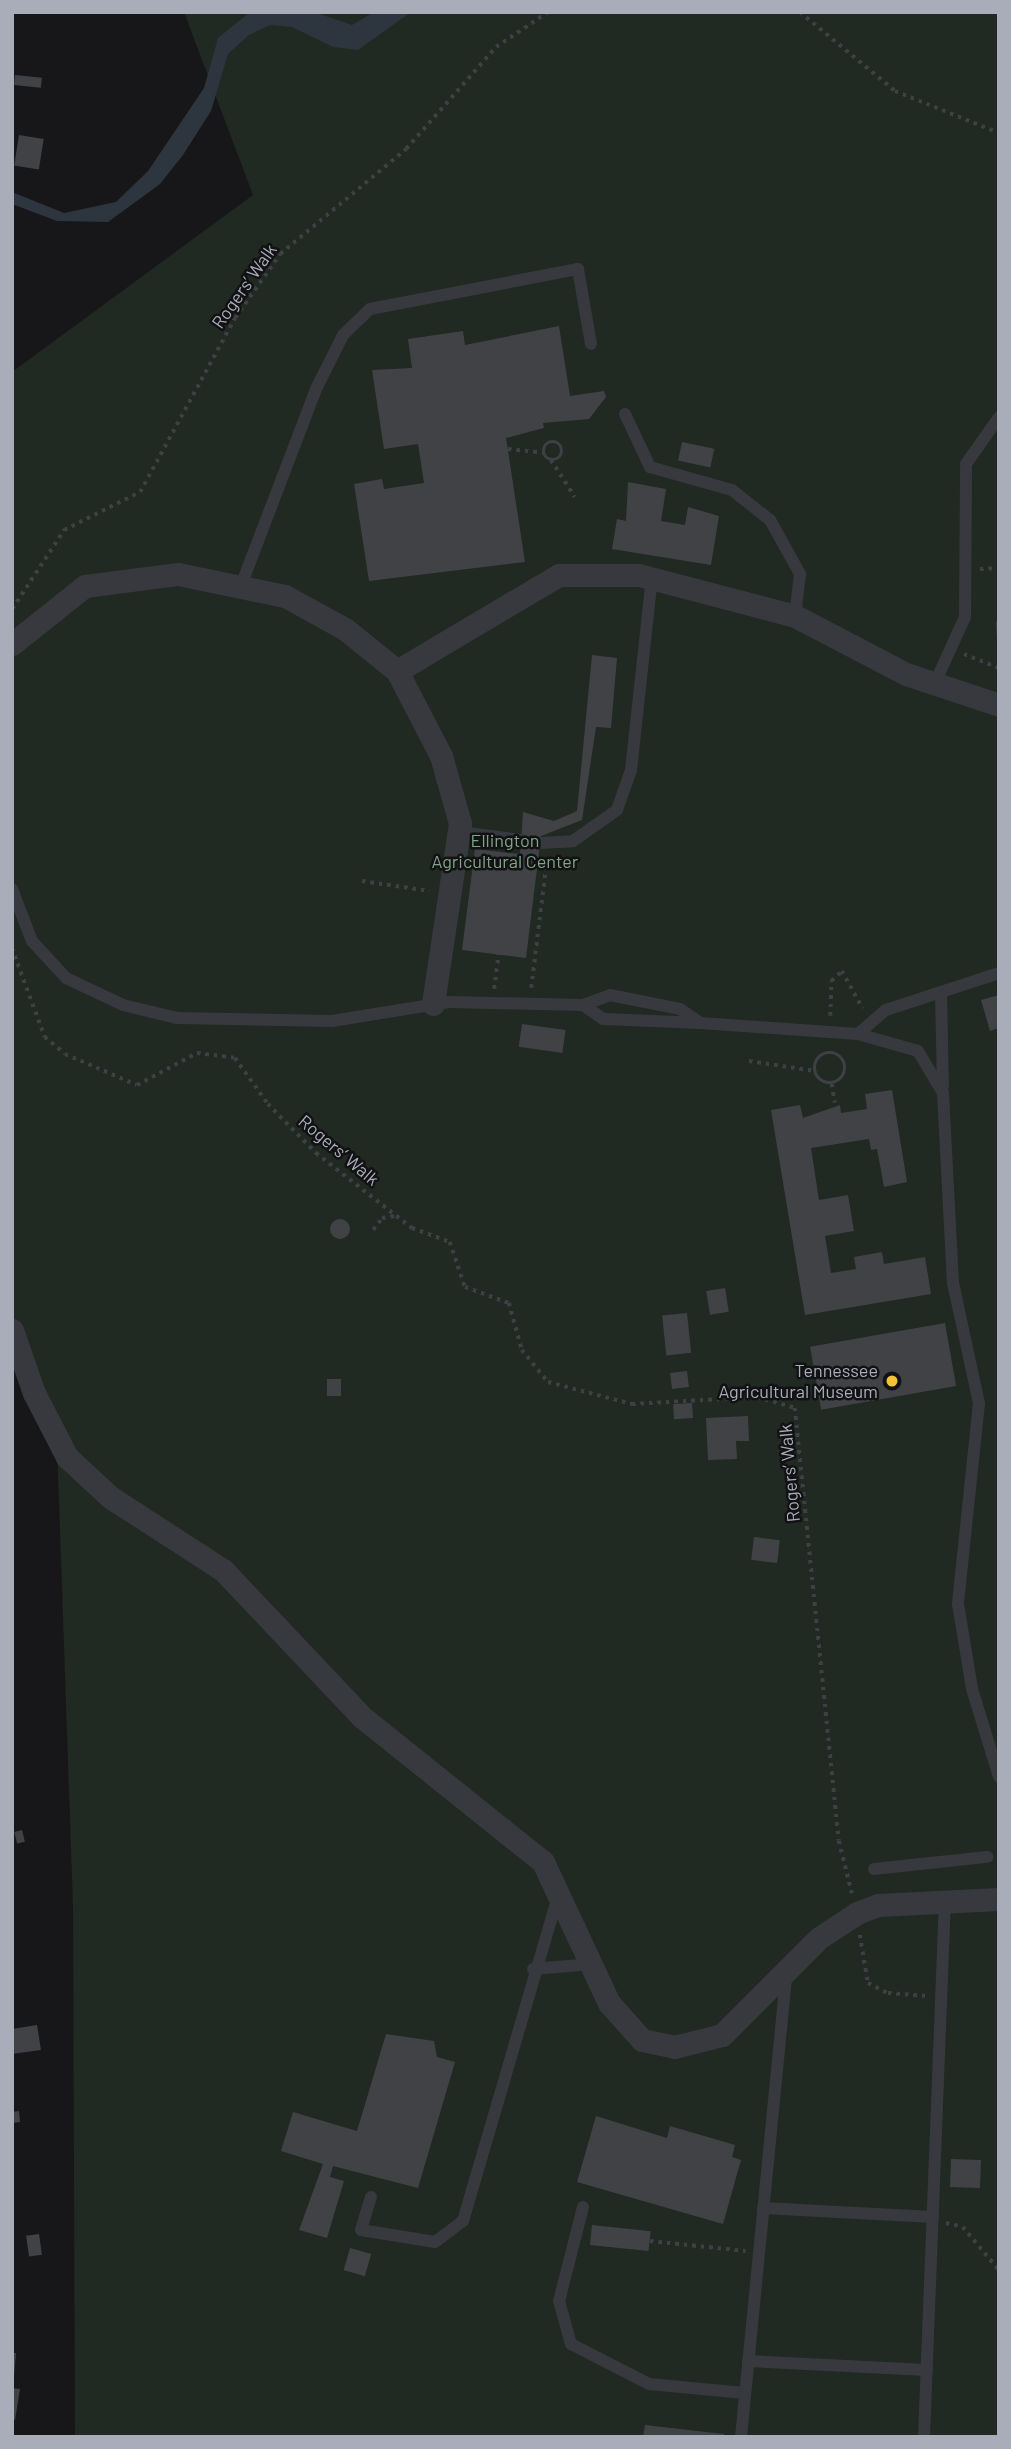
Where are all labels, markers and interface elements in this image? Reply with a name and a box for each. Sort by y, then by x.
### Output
street label: Rogers’ Walk [207,240,281,332]
park label: Ellington Agricultural Center [432,830,578,872]
street label: Rogers’ Walk [294,1110,384,1190]
place label: Tennessee Agricultural Museum [719,1360,878,1402]
marker: Tennessee Agricultural Museum [884,1373,900,1389]
street label: Rogers’ Walk [774,1423,804,1523]

